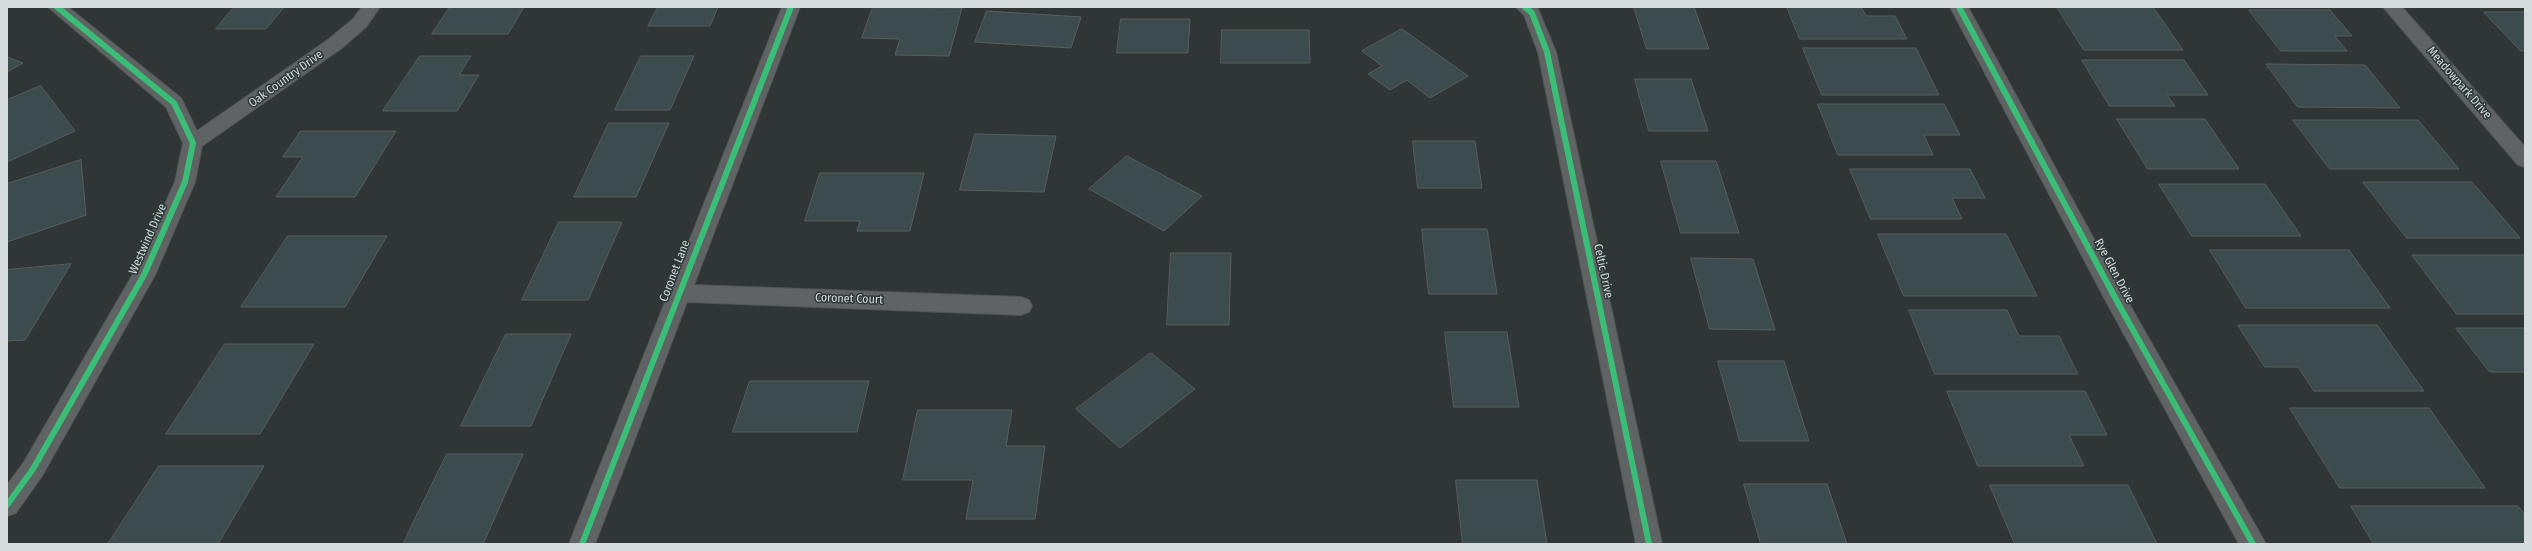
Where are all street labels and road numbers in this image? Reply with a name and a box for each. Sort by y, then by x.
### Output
street label: Meadowpark Drive [2424,44,2494,122]
street label: Oak Country Drive [246,47,326,111]
street label: Westwind Drive [126,201,170,277]
street label: Rye Glen Drive [2091,236,2137,306]
street label: Coronet Lane [657,238,693,304]
street label: Celtic Drive [1590,242,1616,300]
street label: Coronet Court [815,291,883,307]

